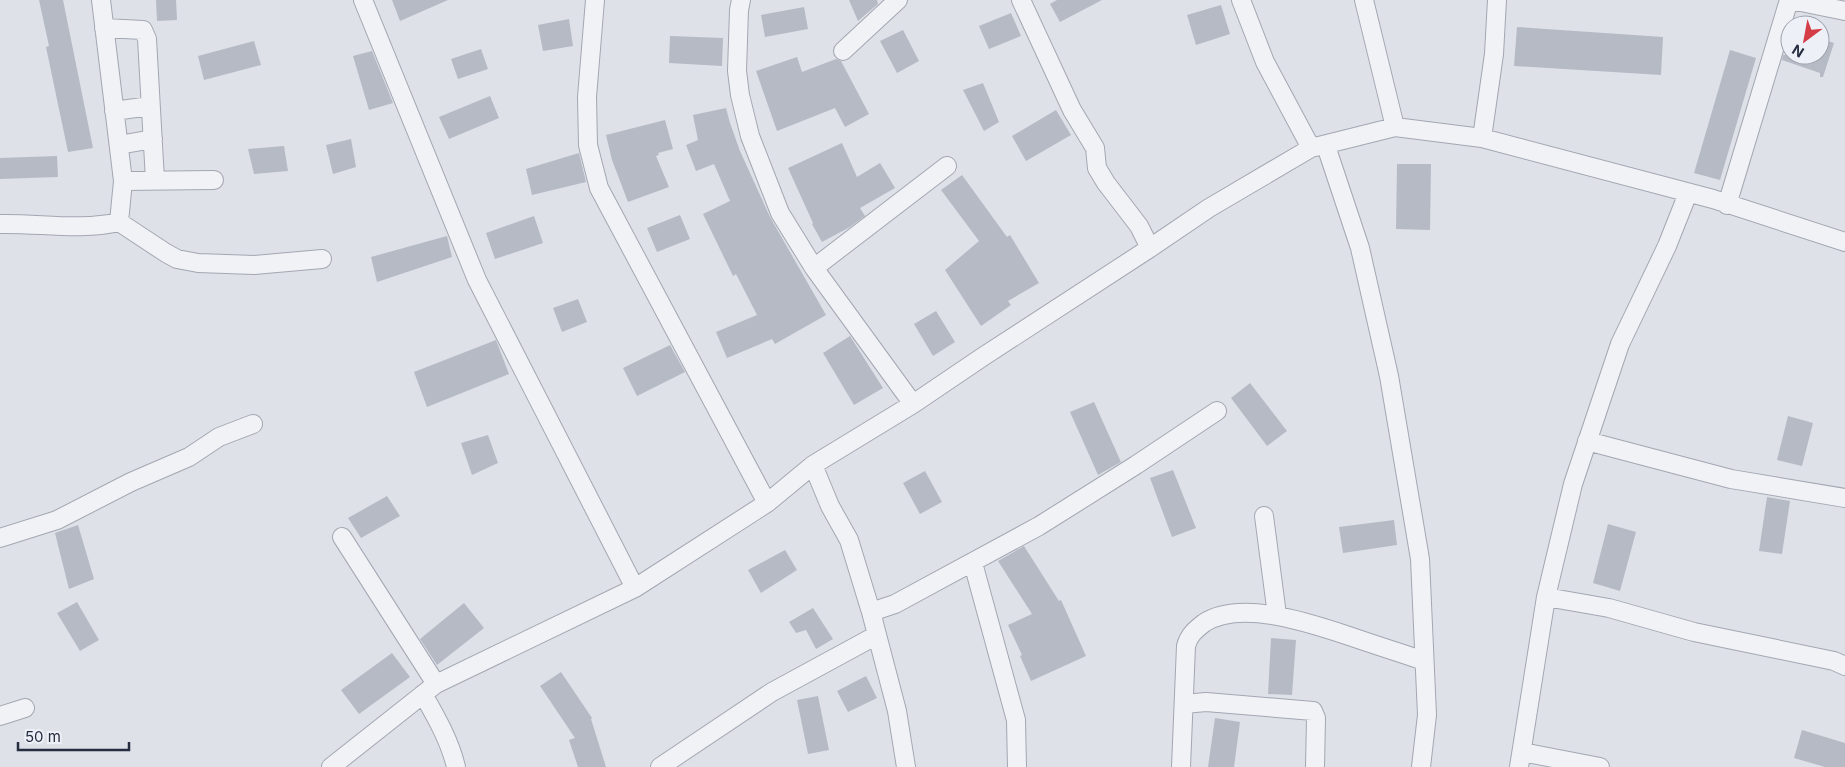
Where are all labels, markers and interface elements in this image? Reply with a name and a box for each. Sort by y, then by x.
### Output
north arrow [1780,15,1830,65]
text: N [1789,41,1807,61]
scale bar [18,720,129,752]
text: 50 m [25,727,61,746]

